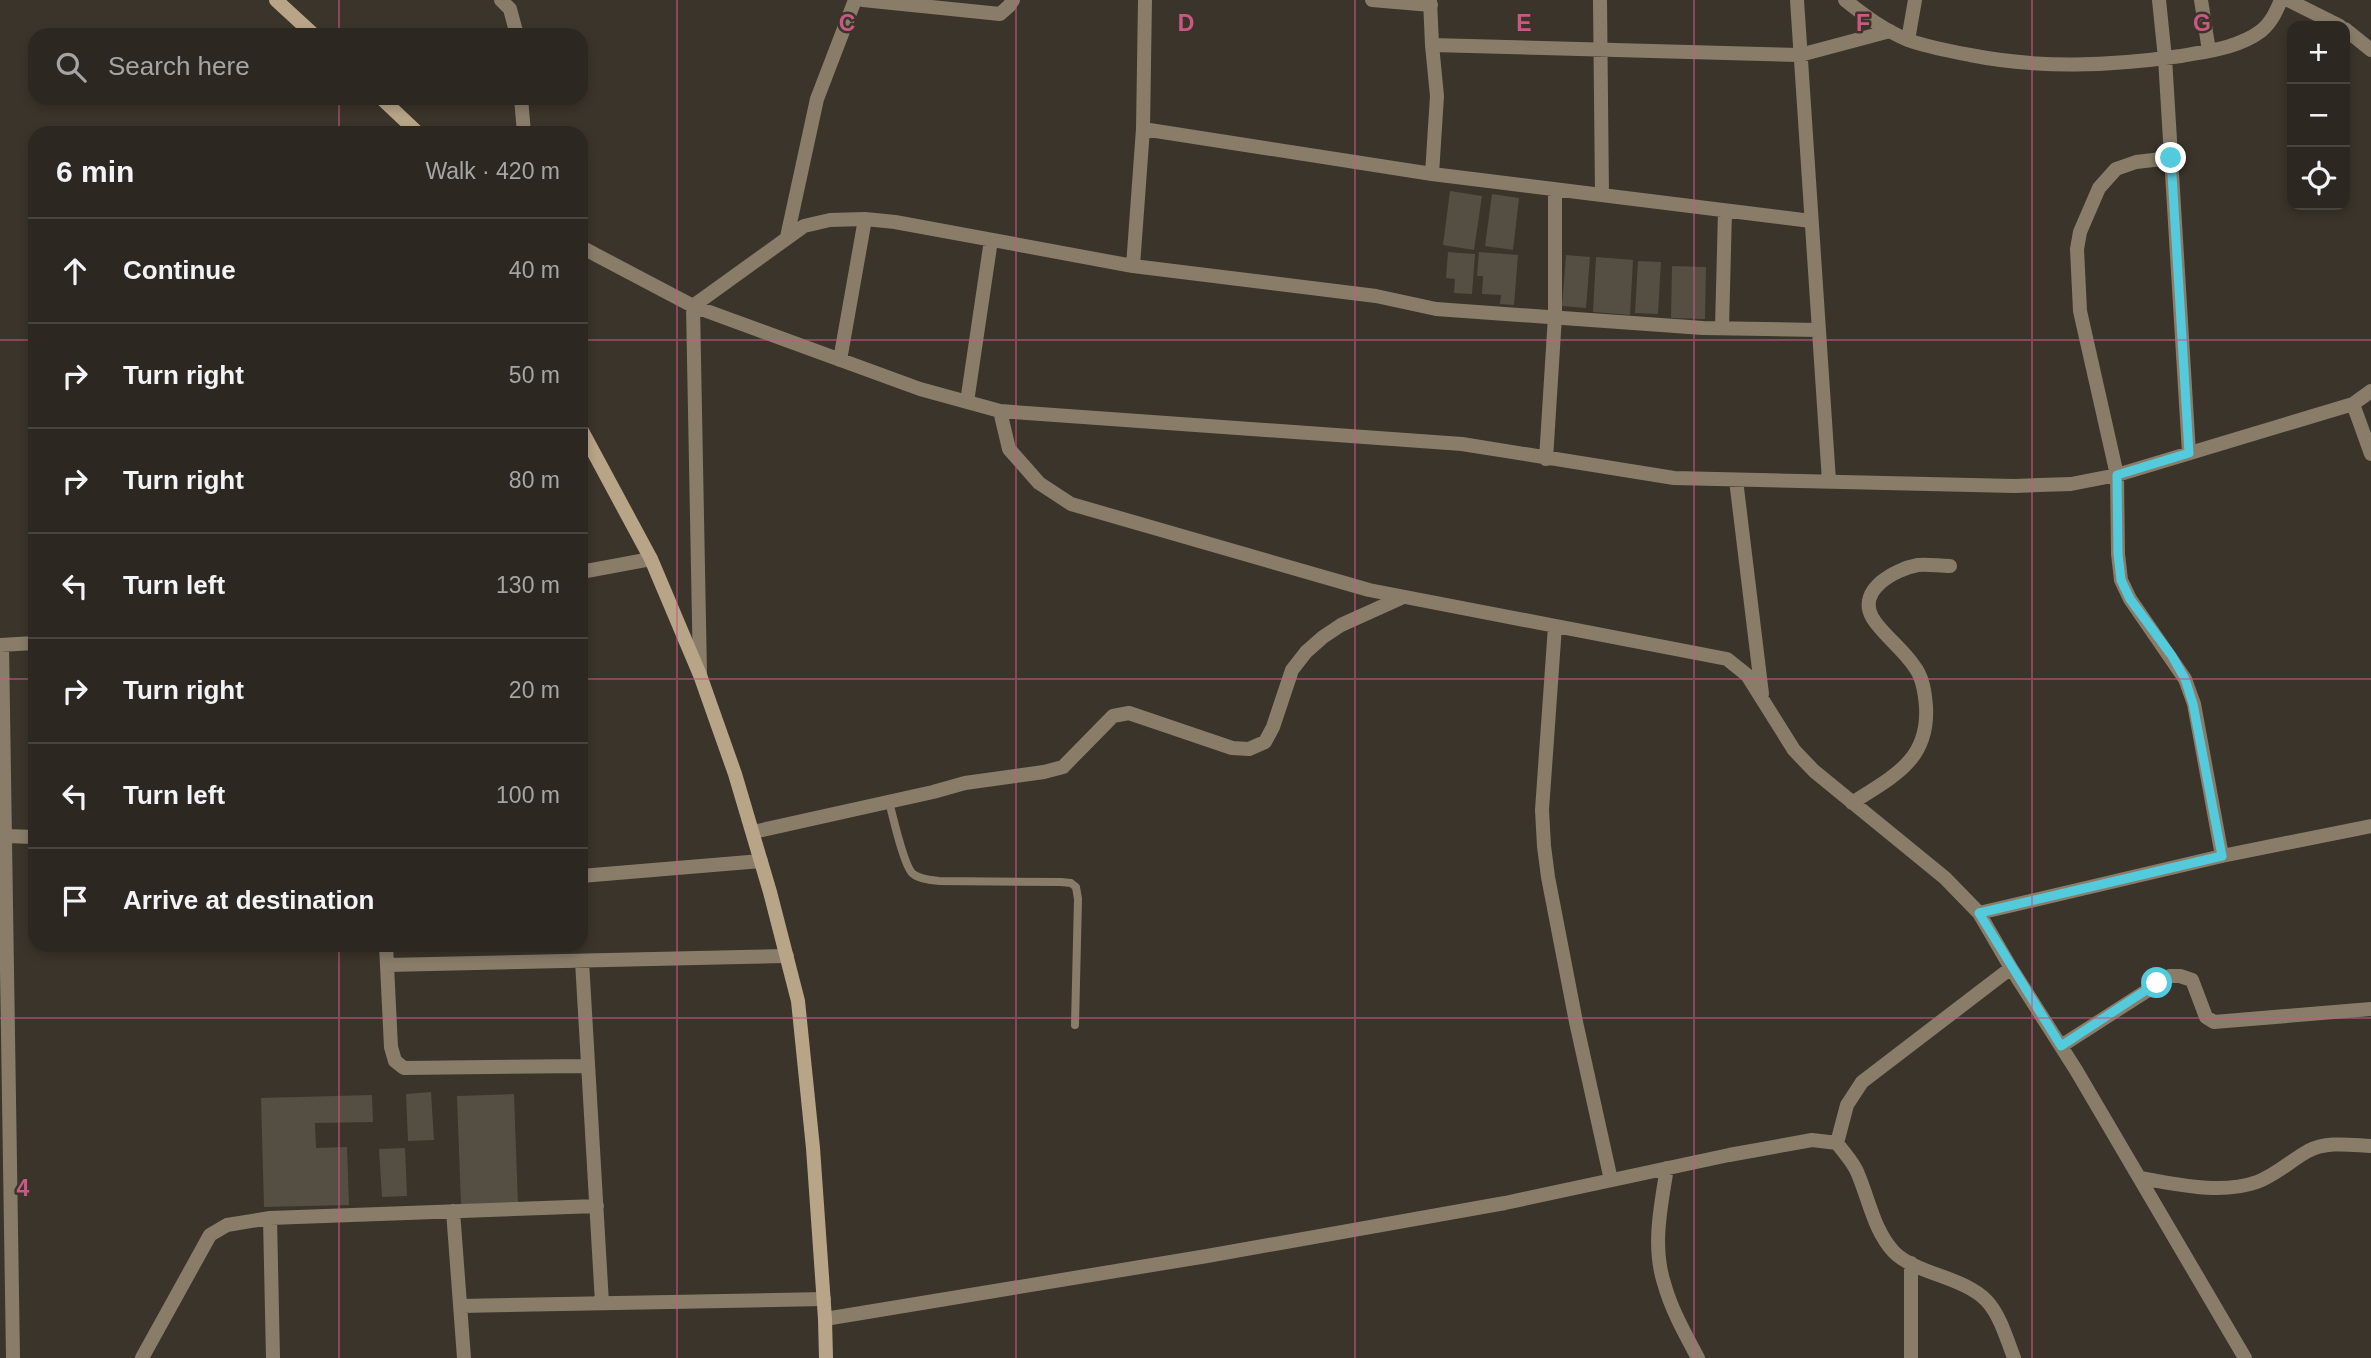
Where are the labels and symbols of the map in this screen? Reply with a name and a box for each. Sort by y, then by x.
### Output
text: C [839,10,855,36]
text: D [1178,10,1194,36]
text: E [1516,10,1532,36]
text: F [1856,10,1870,36]
text: G [2193,10,2211,36]
route end [2155,142,2186,173]
route start [2141,967,2172,998]
text: 4 [17,1175,30,1201]

